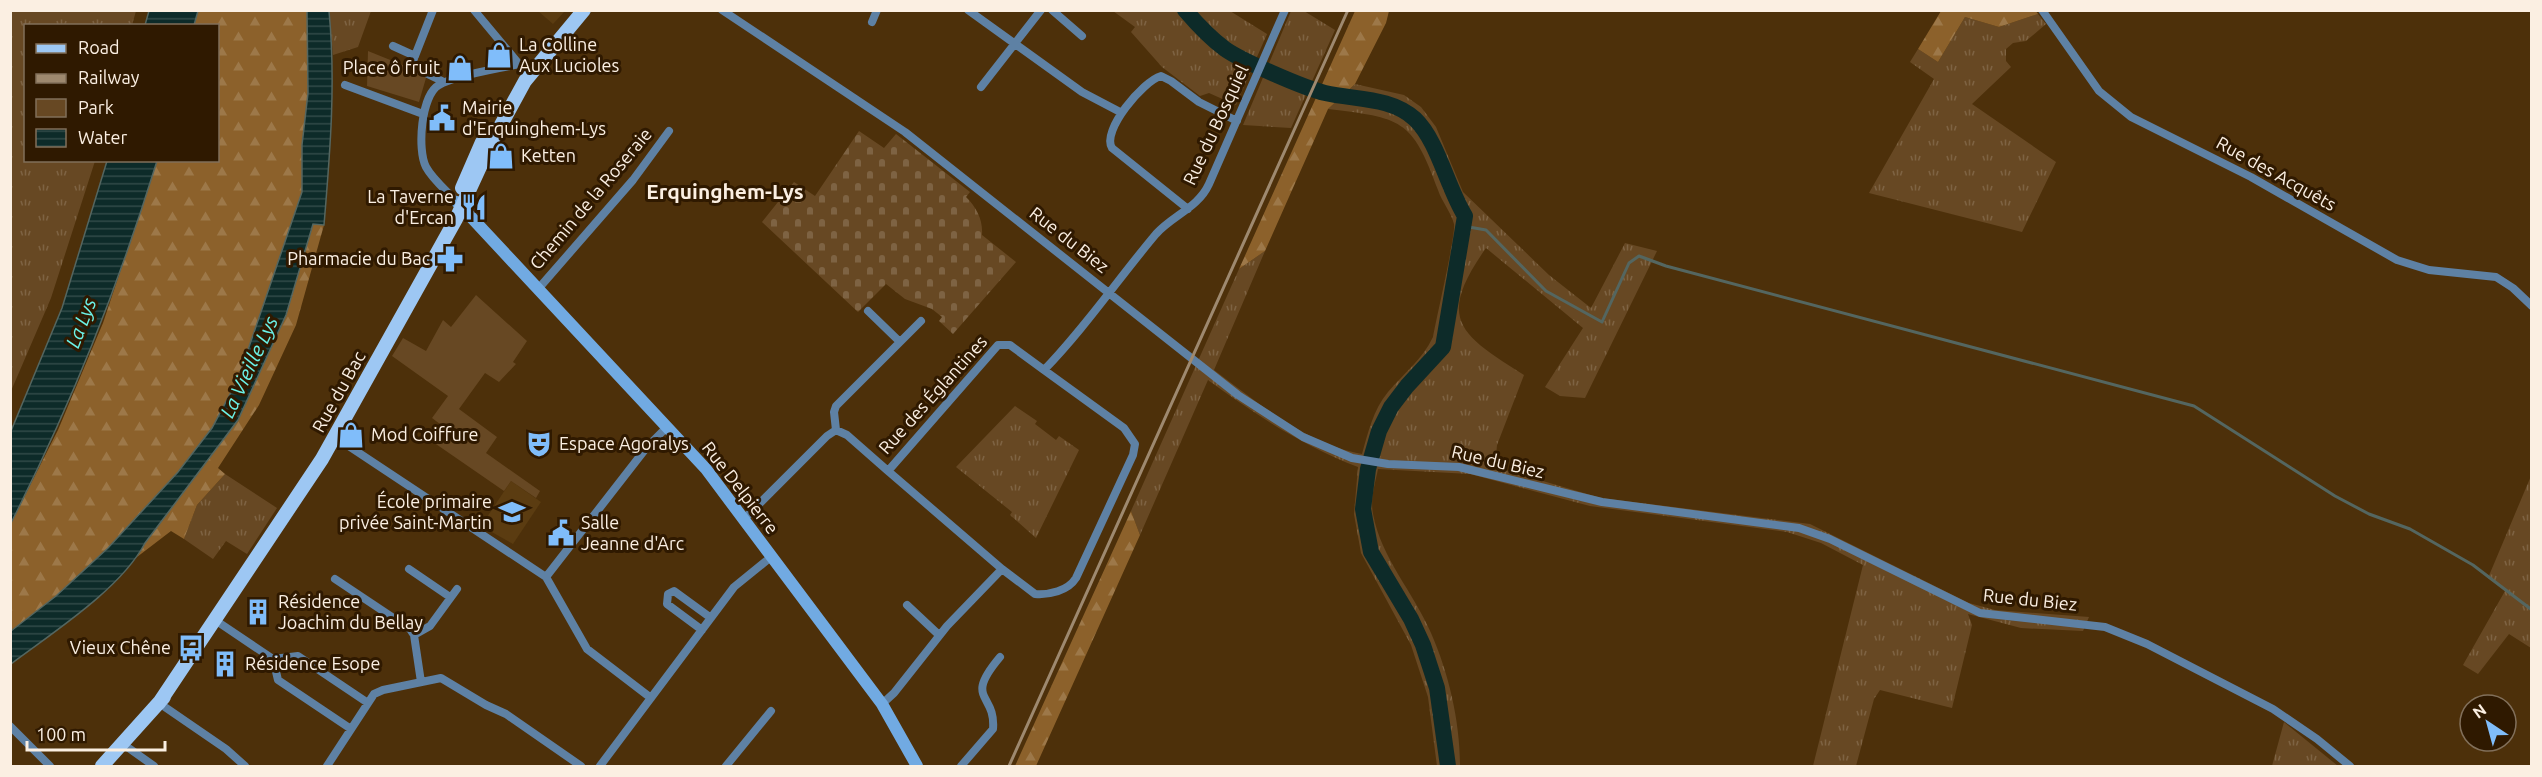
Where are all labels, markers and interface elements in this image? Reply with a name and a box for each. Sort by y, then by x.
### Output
legend [24,24,219,162]
place label: La Colline Aux Lucioles [519,34,620,75]
text: Road [78,37,120,57]
shop icon: La Colline Aux Lucioles [484,40,514,70]
shop icon: Place ô fruit [445,53,475,83]
place label: Place ô fruit [343,57,440,77]
street label: Rue du Bosquiel [1179,61,1252,188]
text: Railway [78,67,140,87]
text: Park [78,97,114,117]
place label: Mairie d'Erquinghem-Lys [462,97,606,138]
public building icon: Mairie d'Erquinghem-Lys [427,103,457,133]
street label: Chemin de la Roseraie [525,124,655,273]
text: Water [78,127,128,147]
street label: Rue des Acquêts [2213,132,2340,214]
shop icon: Ketten [486,141,516,171]
place label: Ketten [521,145,576,165]
district label: Erquinghem-Lys [646,179,804,203]
place label: La Taverne d'Ercan [367,186,454,227]
restaurant icon: La Taverne d'Ercan [459,192,489,222]
street label: Rue du Biez [1026,202,1113,276]
pharmacy icon: Pharmacie du Bac [435,244,465,274]
place label: Pharmacie du Bac [287,248,430,268]
water label: La Lys [61,294,101,351]
water label: La Vieille Lys [215,312,282,421]
street label: Rue des Églantines [873,330,991,457]
street label: Rue du Bac [308,348,369,436]
shop icon: Mod Coiffure [336,420,366,450]
place label: Mod Coiffure [371,424,478,444]
theatre icon: Espace Agoralys [524,429,554,459]
place label: Espace Agoralys [559,433,689,453]
street label: Rue Delpierre [699,437,783,537]
street label: Rue du Biez [1450,441,1547,481]
place label: École primaire privée Saint-Martin [339,490,492,532]
school or university icon: École primaire privée Saint-Martin [497,497,527,527]
place label: Salle Jeanne d'Arc [581,512,684,553]
public building icon: Salle Jeanne d'Arc [546,518,576,548]
street label: Rue du Biez [1982,584,2078,614]
place label: Résidence Joachim du Bellay [278,591,423,632]
building icon: Résidence Joachim du Bellay [243,597,273,627]
bus stop icon: Vieux Chêne [176,633,206,663]
place label: Vieux Chêne [70,637,171,657]
building icon: Résidence Esope [210,649,240,679]
place label: Résidence Esope [245,653,380,673]
north arrow [2458,693,2518,753]
text: N [2469,700,2489,722]
scale bar [27,714,165,752]
text: 100 m [36,724,86,744]

